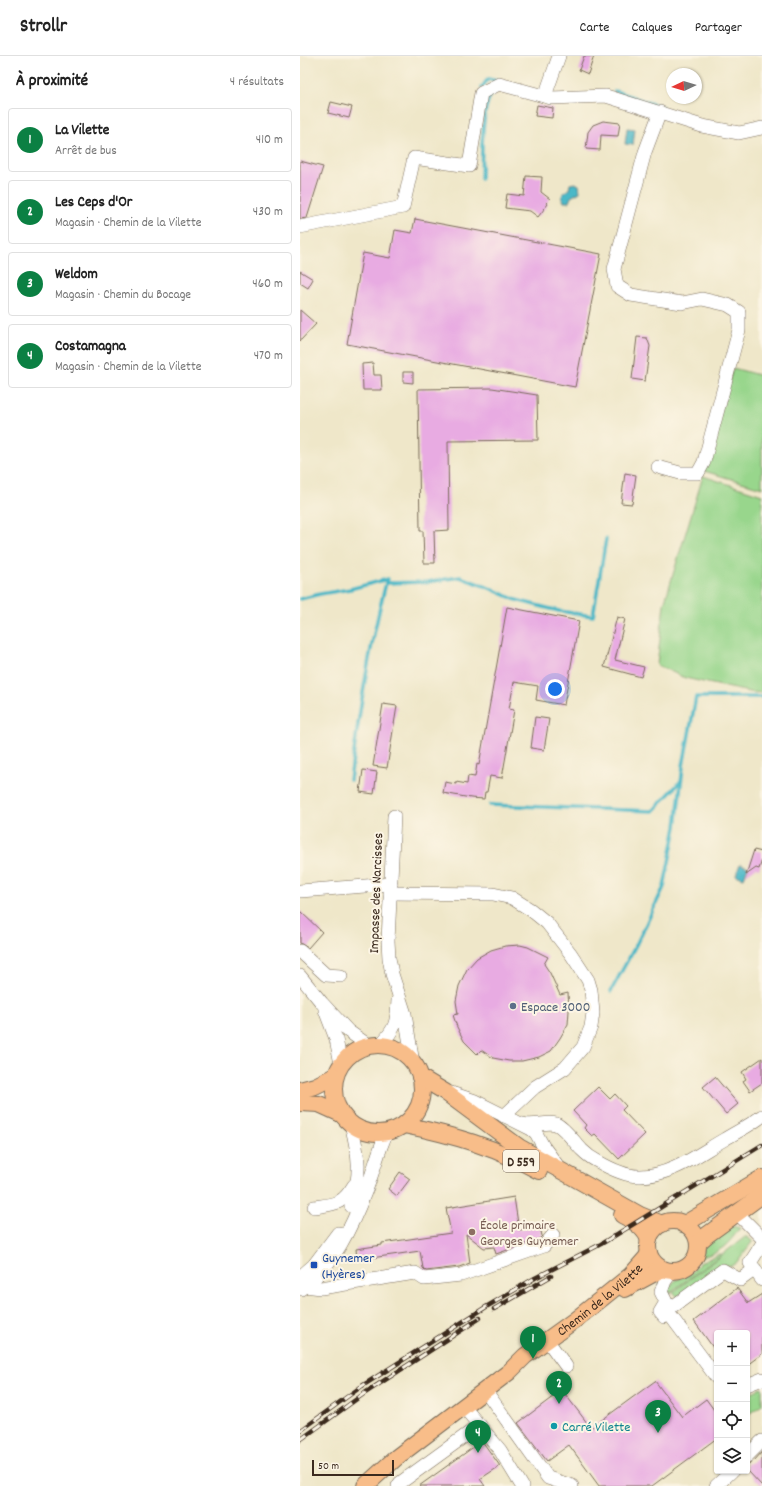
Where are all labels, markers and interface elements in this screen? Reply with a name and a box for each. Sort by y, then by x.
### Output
text: Strollr [20,14,67,41]
text: Carte [580,18,610,38]
text: Calques [632,18,673,38]
text: Partager [695,18,742,38]
north arrow [666,68,702,104]
text: À proximité [16,70,88,94]
text: 4 résultats [230,73,284,92]
text: La Vilette [55,120,109,142]
text: 1 [29,131,31,150]
text: 410 m [256,131,283,150]
text: Arrêt de bus [55,142,117,161]
text: Les Ceps d'Or [55,192,132,214]
text: 2 [27,203,33,222]
text: 430 m [253,203,283,222]
text: Magasin · Chemin de la Vilette [55,214,201,233]
text: Weldom [55,264,98,286]
text: 3 [27,275,33,294]
text: 460 m [252,275,283,294]
text: Magasin · Chemin du Bocage [55,286,191,305]
text: Costamagna [55,336,126,358]
text: 4 [27,347,33,366]
text: 470 m [254,347,283,366]
text: Magasin · Chemin de la Vilette [55,358,201,377]
your location [545,679,565,699]
street label: Impasse des Narcisses [365,832,389,954]
place label: Espace 3000 [521,998,590,1018]
marker: Espace 3000 [508,1001,518,1011]
road number: D 559 [503,1150,539,1172]
place label: École primaire Georges Guynemer [480,1216,579,1252]
marker: École primaire Georges Guynemer [467,1227,477,1237]
place label: Guynemer (Hyères) [322,1249,375,1285]
marker: Guynemer (Hyères) [309,1260,319,1270]
street label: Chemin de la Vilette [553,1260,649,1342]
pin: 1 [520,1326,546,1359]
map controls [714,1330,750,1474]
button: + [714,1330,750,1366]
button: − [714,1366,750,1402]
pin: 2 [546,1371,572,1404]
pin: 3 [645,1400,671,1433]
button: locate [714,1402,750,1438]
place label: Carré Vilette [562,1418,630,1438]
pin: 4 [465,1420,491,1453]
marker: Carré Vilette [549,1421,559,1431]
button: layers [714,1438,750,1474]
scale bar [312,1458,394,1477]
text: 50 m [318,1459,339,1475]

